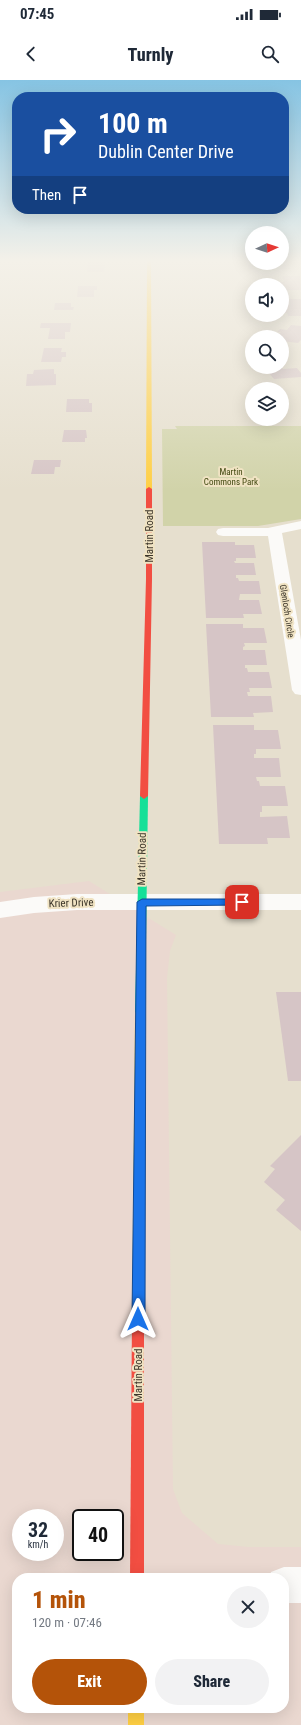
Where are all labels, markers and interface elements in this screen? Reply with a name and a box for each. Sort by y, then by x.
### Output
text: 07:45 [20,5,54,23]
icon: back [20,43,42,65]
icon: search [259,43,281,65]
text: Turnly [128,44,173,65]
text: 100 m [98,107,168,140]
icon: right [32,108,84,160]
text: Dublin Center Drive [98,141,234,162]
icon: arrive [69,184,91,206]
text: Then [32,186,61,204]
north arrow [245,226,289,270]
map controls [245,226,289,426]
button: sound [245,278,289,322]
button: search [245,330,289,374]
button: layers [245,382,289,426]
park label: Martin Commons Park [204,467,258,487]
street label: Martin Road [143,510,156,562]
street label: Glenloch Circle [278,584,296,638]
street label: Martin Road [135,832,149,886]
pin [225,885,259,919]
icon: arrive [231,891,253,913]
street label: Krier Drive [48,896,94,910]
position arrow [117,1298,159,1340]
street label: Martin Road [132,1349,145,1401]
speed limit sign: 40 [72,1509,124,1561]
text: 32 [28,1518,48,1542]
text: km/h [28,1539,48,1550]
text: 1 min [32,1586,86,1614]
button: close [227,1586,269,1628]
text: 120 m · 07:46 [32,1615,102,1630]
button: Exit [32,1659,147,1705]
button: Share [155,1659,269,1705]

